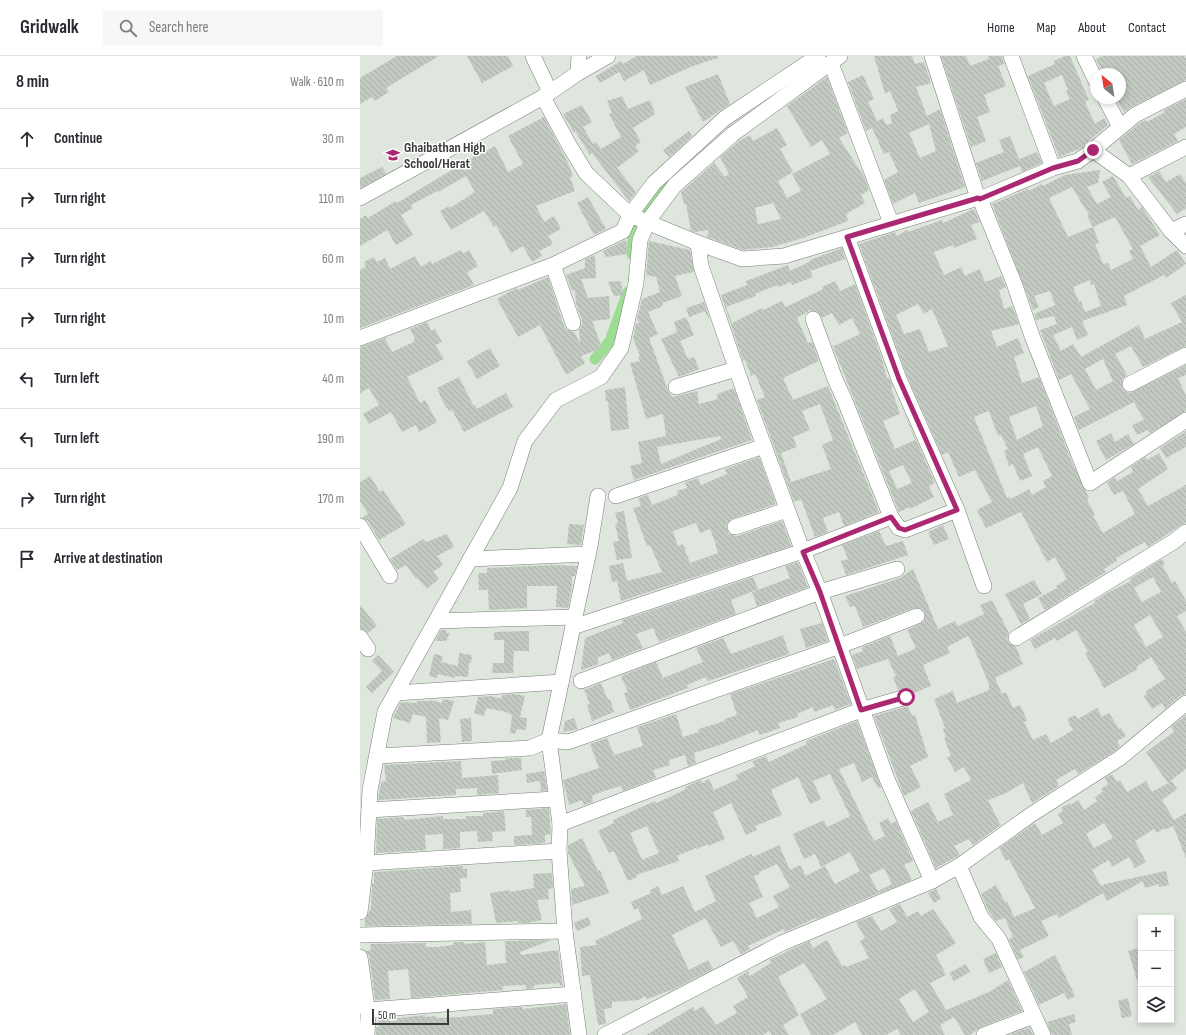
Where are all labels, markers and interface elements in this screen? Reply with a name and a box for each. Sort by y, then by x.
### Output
search box [103,10,383,46]
text: Gridwalk [20,16,79,39]
icon: search [117,17,139,39]
text: Search here [149,18,209,37]
text: Home [987,19,1015,36]
text: Map [1037,19,1056,36]
text: About [1078,19,1106,36]
text: Contact [1128,19,1166,36]
north arrow [1090,68,1126,104]
text: 8 min [16,72,49,92]
text: Walk · 610 m [290,74,344,90]
icon: ahead [16,128,38,150]
text: Continue [54,129,103,148]
text: 30 m [322,131,344,147]
place label: Ghaibathan High School/Herat [404,139,485,172]
route end [1084,141,1102,159]
school or university icon: Ghaibathan High School/Herat [385,147,401,163]
icon: right [16,188,38,210]
text: Turn right [54,189,106,208]
text: 110 m [319,191,344,207]
icon: right [16,248,38,270]
text: Turn right [54,249,106,268]
text: 60 m [322,251,344,267]
icon: right [16,308,38,330]
text: Turn right [54,309,106,328]
text: 10 m [323,311,344,327]
icon: left [16,368,38,390]
text: Turn left [54,369,99,388]
text: 40 m [322,371,344,387]
icon: left [16,428,38,450]
text: Turn left [54,429,99,448]
text: 190 m [317,431,344,447]
icon: right [16,488,38,510]
text: Turn right [54,489,106,508]
text: 170 m [318,491,344,507]
icon: arrive [16,548,38,570]
text: Arrive at destination [54,549,163,568]
route start [897,688,915,706]
map controls [1138,915,1174,1023]
button: + [1138,915,1174,951]
button: − [1138,951,1174,987]
button: layers [1138,987,1174,1023]
scale bar [372,1007,449,1026]
text: 50 m [378,1009,396,1022]

